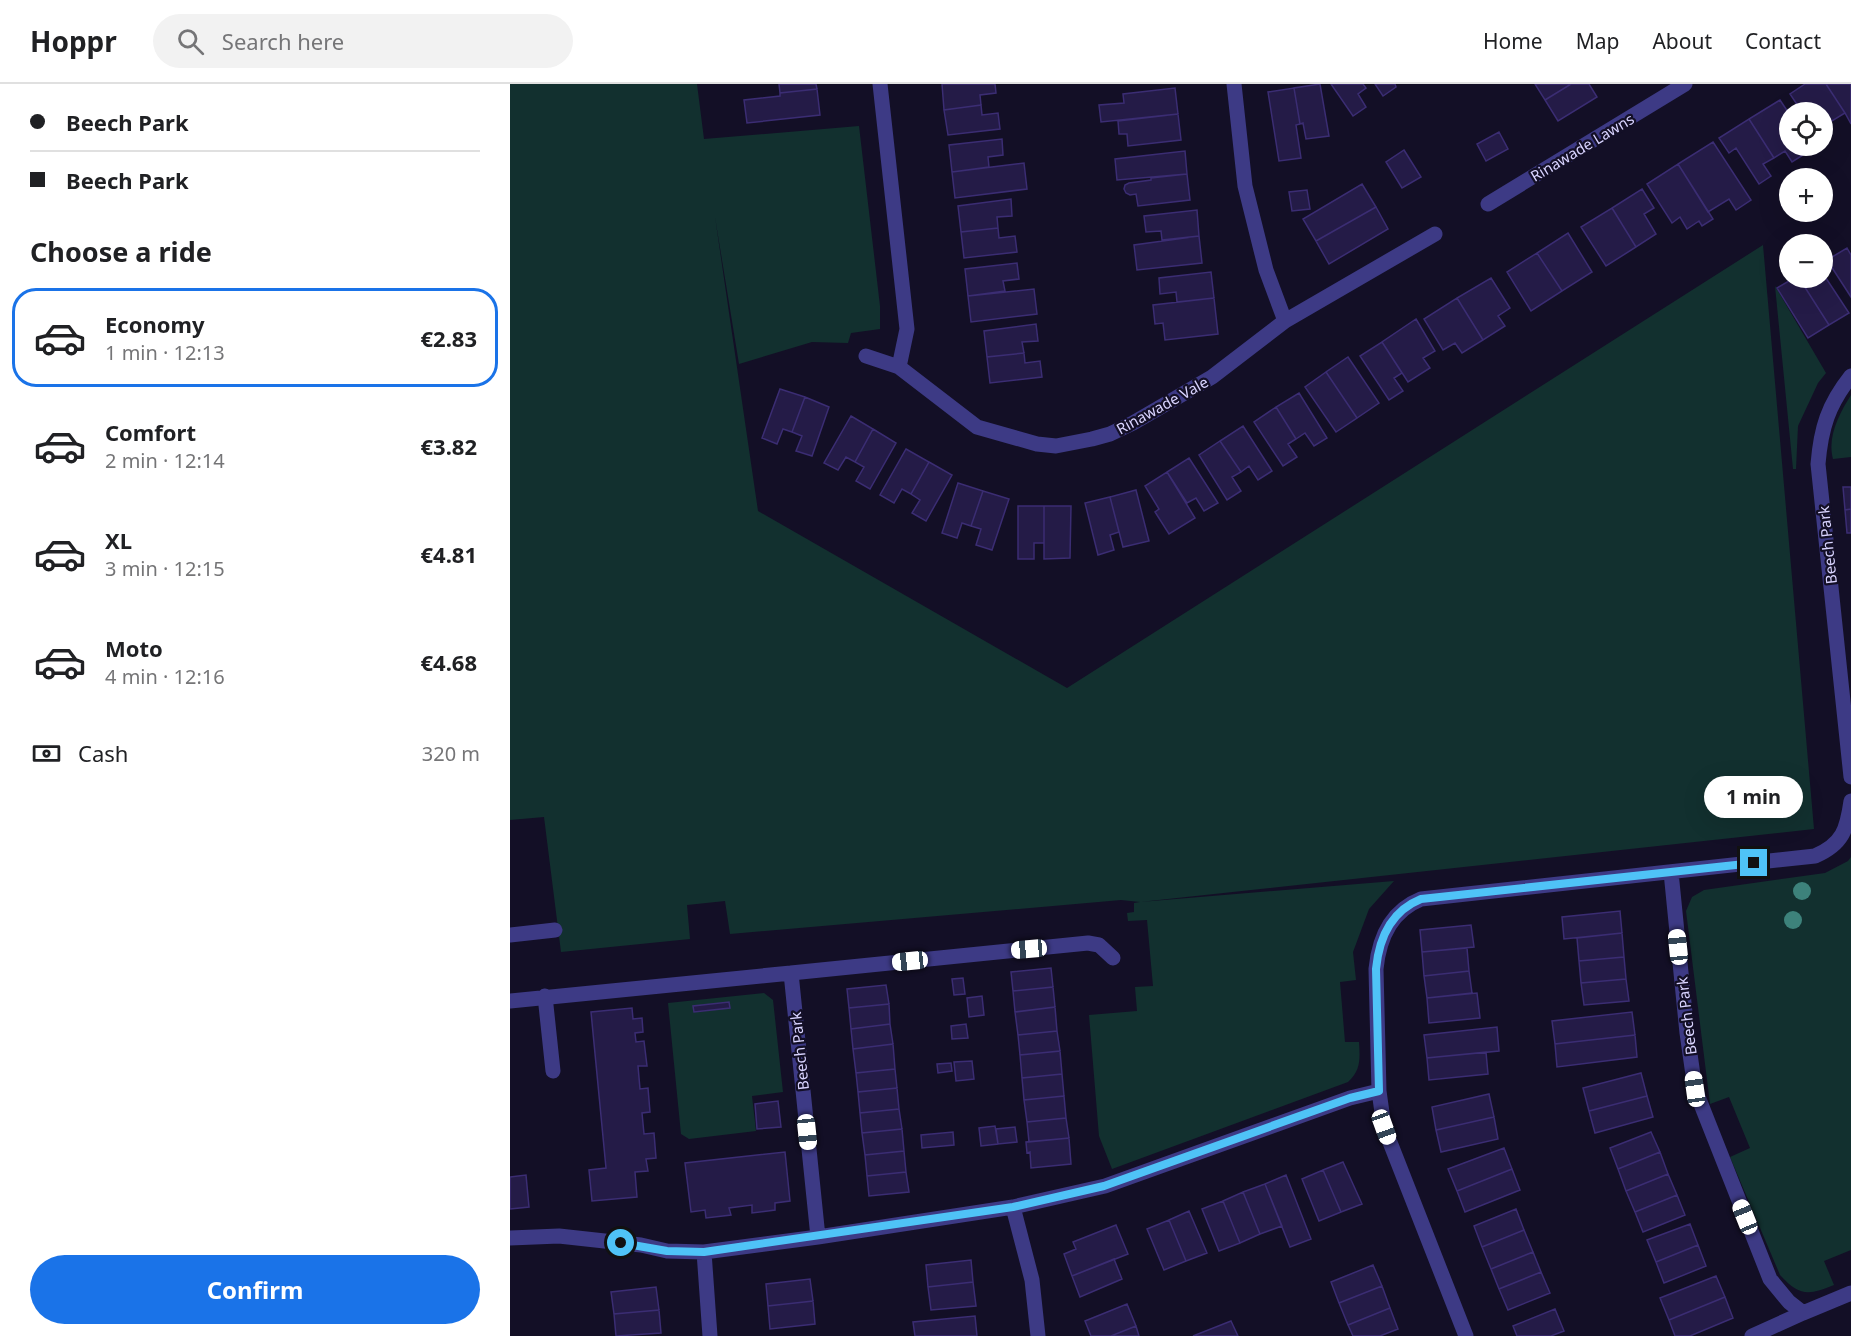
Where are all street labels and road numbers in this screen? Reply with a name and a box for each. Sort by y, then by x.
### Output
street label: Rinawade Lawns [1527,108,1637,186]
street label: Rinawade Vale [1112,371,1212,439]
street label: Beech Park [1813,505,1841,585]
street label: Beech Park [1671,976,1701,1056]
street label: Beech Park [785,1011,813,1091]

